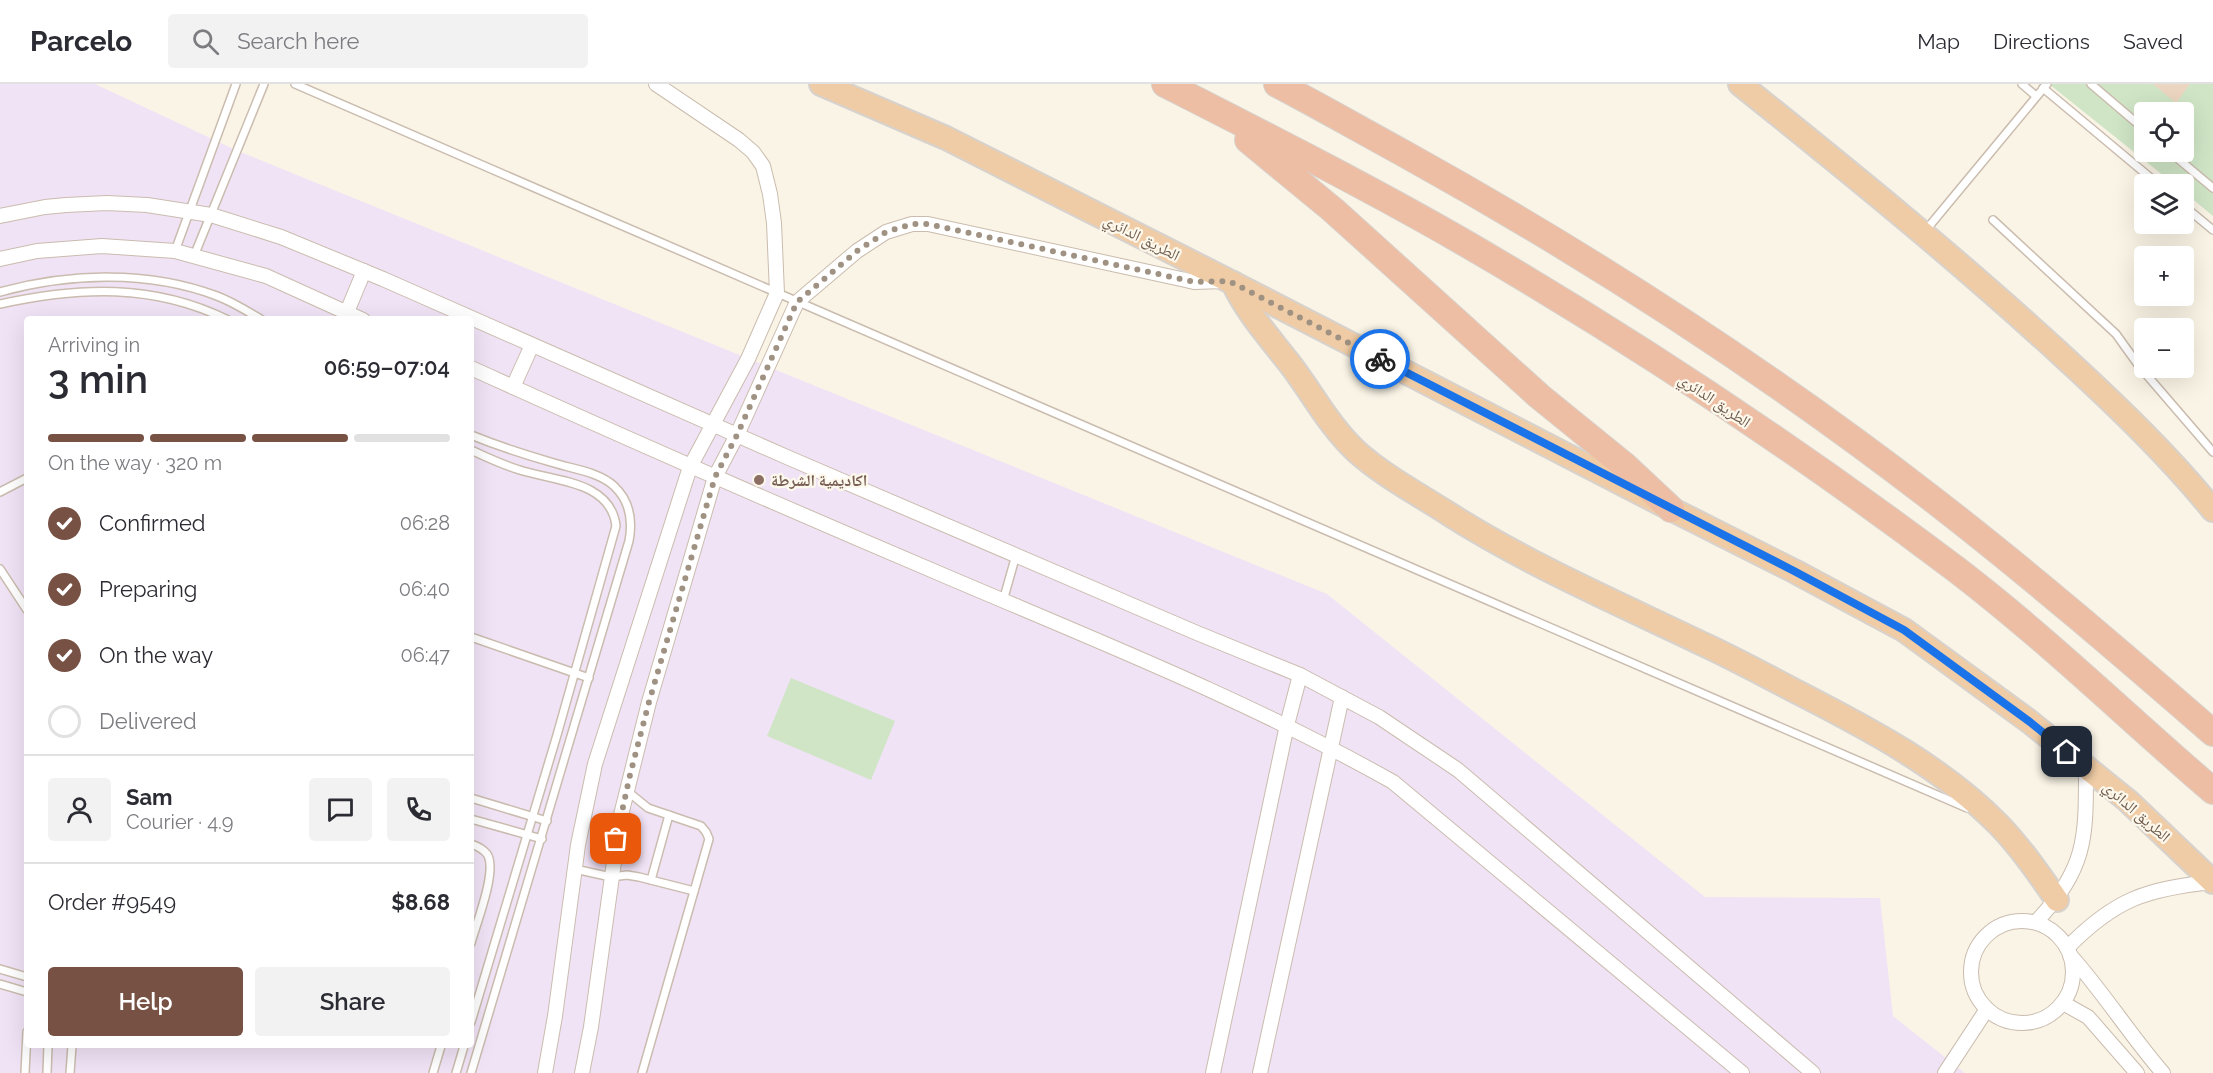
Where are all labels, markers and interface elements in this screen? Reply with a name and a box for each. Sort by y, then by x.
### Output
search box [168,14,588,68]
text: Parcelo [30,25,132,58]
icon: search [189,25,222,58]
text: Search here [237,28,359,54]
text: Map [1917,29,1960,54]
text: Directions [1993,29,2090,54]
text: Saved [2123,29,2183,54]
map controls [2134,102,2194,378]
button: locate [2134,102,2194,162]
button: layers [2134,174,2194,234]
street label: الطريق الدائري [1099,210,1183,267]
button: + [2134,246,2194,306]
button: − [2134,318,2194,378]
courier [1350,329,1410,389]
text: Arriving in [48,333,140,357]
icon: bike [1364,343,1397,376]
text: 06:59–07:04 [324,354,450,380]
text: 3 min [48,356,148,402]
street label: الطريق الدائري [1673,369,1754,434]
text: On the way · 320 m [48,451,222,475]
place label: اكاديمية الشرطة [771,471,867,490]
marker: اكاديمية الشرطة [752,473,766,487]
icon: check [48,507,81,540]
text: Confirmed [99,510,206,536]
text: 06:28 [400,511,450,535]
icon: check [48,573,81,606]
text: Preparing [99,576,197,602]
text: 06:40 [399,577,450,601]
icon: check [48,639,81,672]
text: On the way [99,642,213,668]
text: 06:47 [400,643,450,667]
text: Delivered [99,708,197,734]
pin [2041,726,2092,777]
icon: home [2050,735,2083,768]
street label: الطريق الدائري [2097,777,2174,848]
button: person [48,778,111,841]
button: chat [309,778,372,841]
button: phone [387,778,450,841]
text: Sam [126,784,173,810]
text: Courier · 4.9 [126,810,234,834]
pin [590,813,641,864]
icon: bag [599,822,632,855]
text: Order #9549 [48,889,176,915]
text: $8.68 [391,889,450,915]
button: Help [48,967,243,1036]
button: Share [255,967,450,1036]

